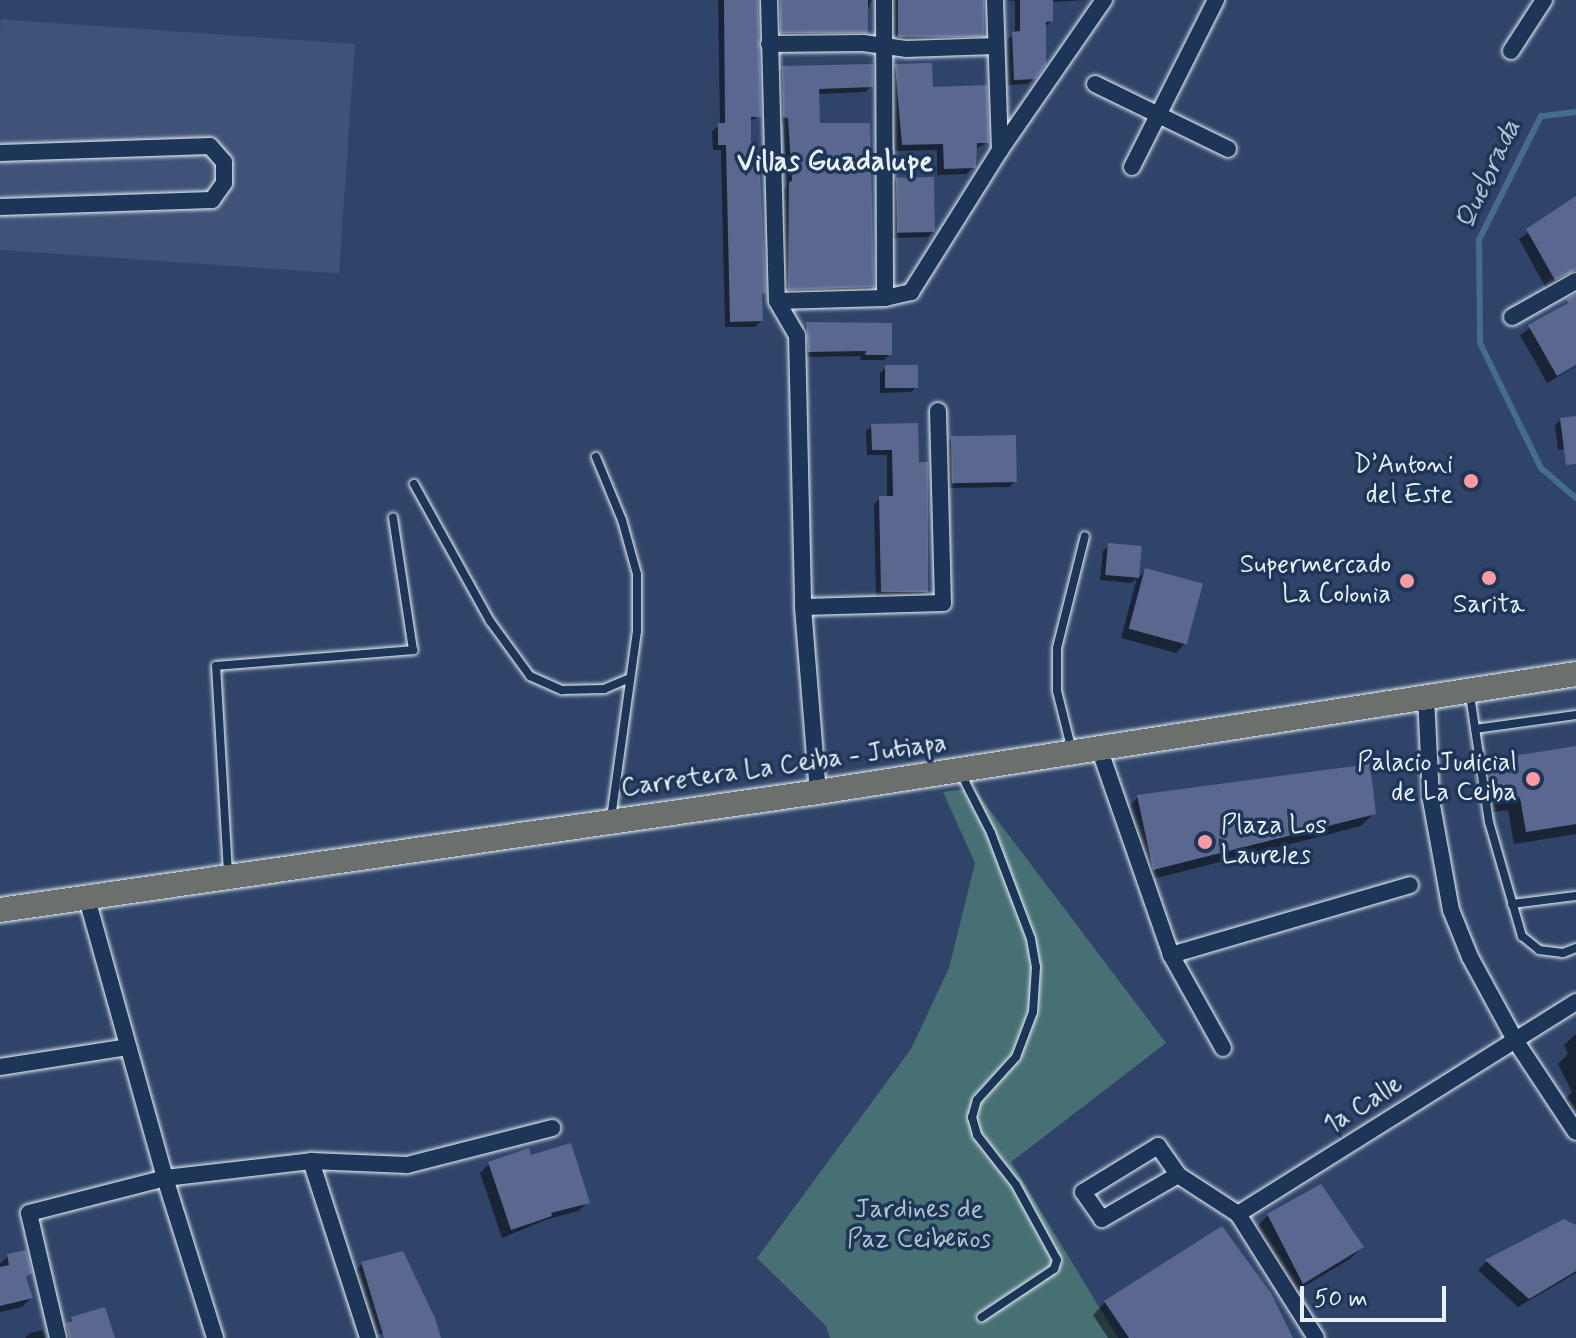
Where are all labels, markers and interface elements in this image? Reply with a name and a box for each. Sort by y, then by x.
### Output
water label: Quebrada [1449,115,1529,235]
district label: Villas Guadalupe [741,146,929,180]
place label: D’Antoni del Este [1353,450,1453,512]
marker: D’Antoni del Este [1460,470,1482,492]
place label: Supermercado La Colonia [1240,550,1391,612]
marker: Sarita [1480,569,1498,587]
marker: Supermercado La Colonia [1398,572,1416,590]
place label: Sarita [1453,590,1525,622]
street label: Carretera La Ceiba - Jutiapa [619,729,949,805]
place label: Palacio Judicial de La Ceiba [1352,748,1517,810]
marker: Palacio Judicial de La Ceiba [1524,770,1542,788]
place label: Plaza Los Laureles [1221,811,1328,872]
marker: Plaza Los Laureles [1196,833,1214,851]
street label: 1a Calle [1318,1069,1410,1143]
park label: Jardines de Paz Ceibeños [846,1195,992,1256]
scale bar [1304,1270,1450,1320]
text: 50 m [1314,1284,1368,1315]

